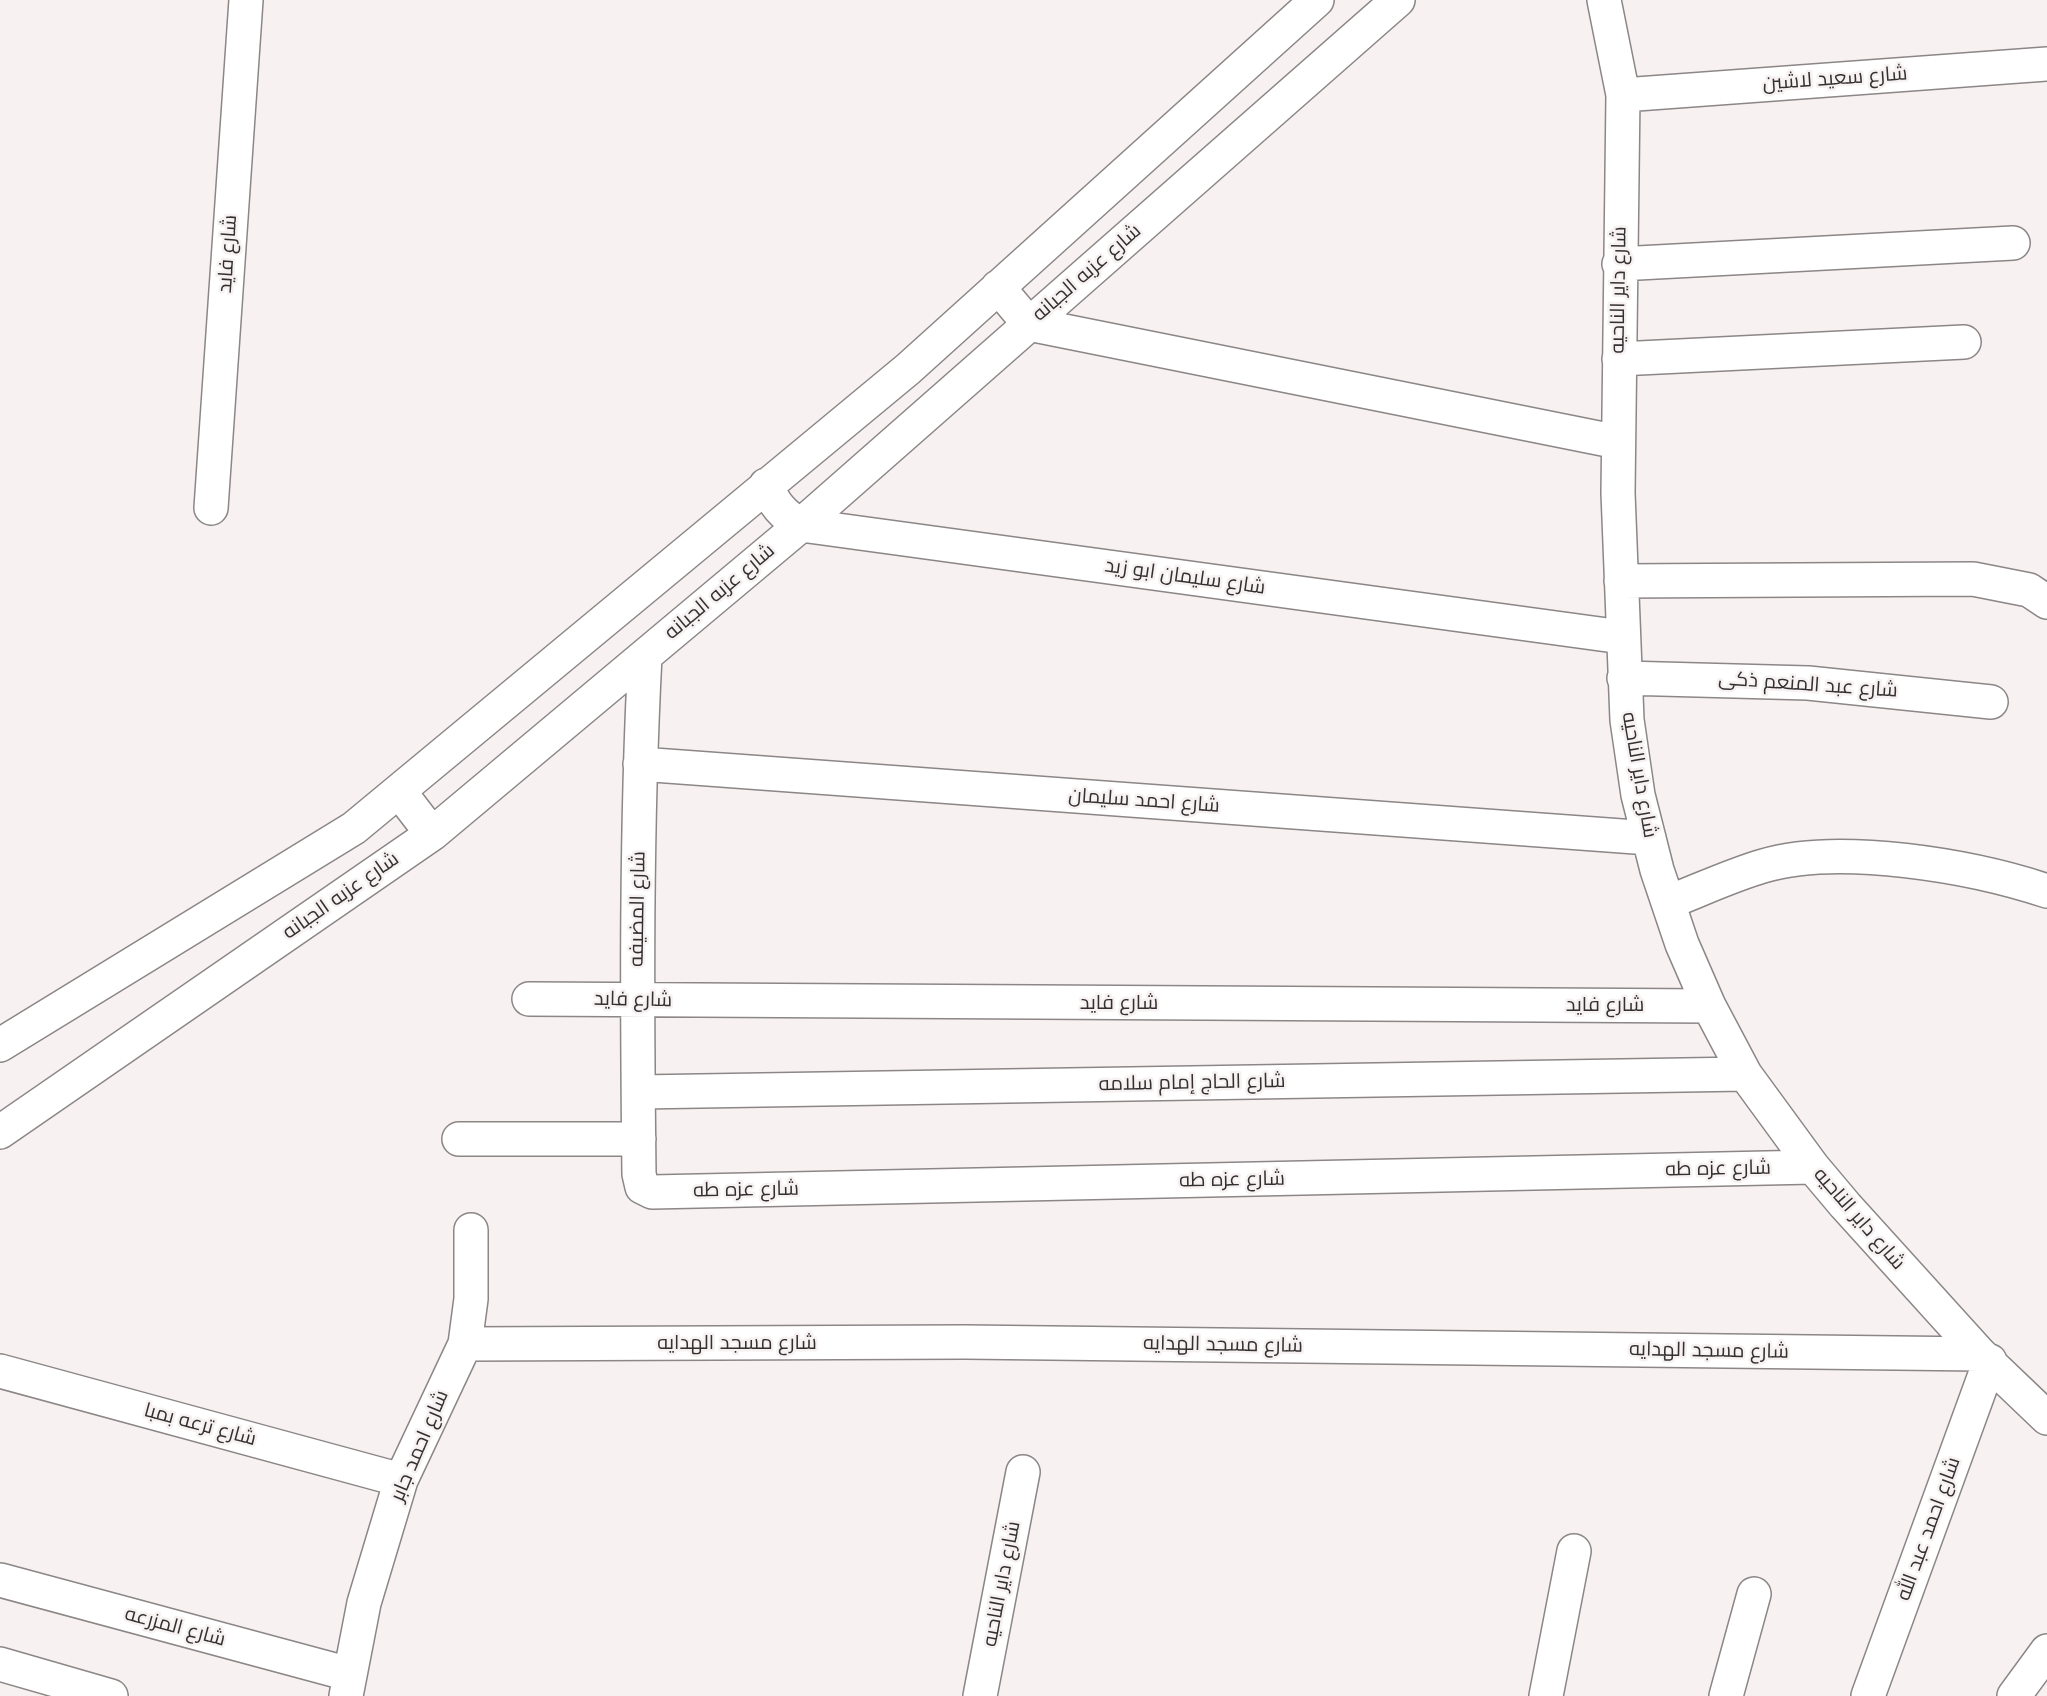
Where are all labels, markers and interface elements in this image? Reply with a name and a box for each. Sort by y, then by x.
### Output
street label: شارع سعيد لاشين [1762,62,1908,96]
street label: شارع فايد [213,214,243,294]
street label: شارع عزبه الجبانه [1028,219,1146,327]
street label: شارع داير الناحيه [1606,226,1632,354]
street label: شارع عزبه الجبانه [660,539,780,645]
street label: شارع سليمان ابو زيد [1103,554,1267,600]
street label: شارع عبد المنعم ذكى [1717,667,1899,703]
street label: شارع داير الناحيه [1616,710,1662,840]
street label: شارع احمد سليمان [1067,784,1221,818]
street label: شارع عزبه الجبانه [278,847,404,945]
street label: شارع المضيفه [625,851,651,967]
street label: شارع فايد [594,987,672,1013]
street label: شارع فايد [1080,991,1158,1015]
street label: شارع فايد [1566,993,1644,1017]
street label: شارع الحاج إمام سلامه [1098,1069,1286,1097]
street label: شارع عزه طه [1665,1156,1771,1182]
street label: شارع داير الناحيه [1808,1163,1910,1275]
street label: شارع عزه طه [1179,1167,1285,1193]
street label: شارع عزه طه [693,1177,799,1203]
street label: شارع مسجد الهدايه [657,1331,817,1355]
street label: شارع مسجد الهدايه [1143,1332,1303,1358]
street label: شارع مسجد الهدايه [1629,1338,1789,1364]
street label: شارع احمد جابر [386,1387,454,1505]
street label: شارع ترعه بمبا [141,1398,259,1452]
street label: شارع احمد عبد الله [1892,1454,1966,1604]
street label: شارع داير الناحيه [978,1519,1026,1649]
street label: شارع المزرعه [122,1602,228,1652]

